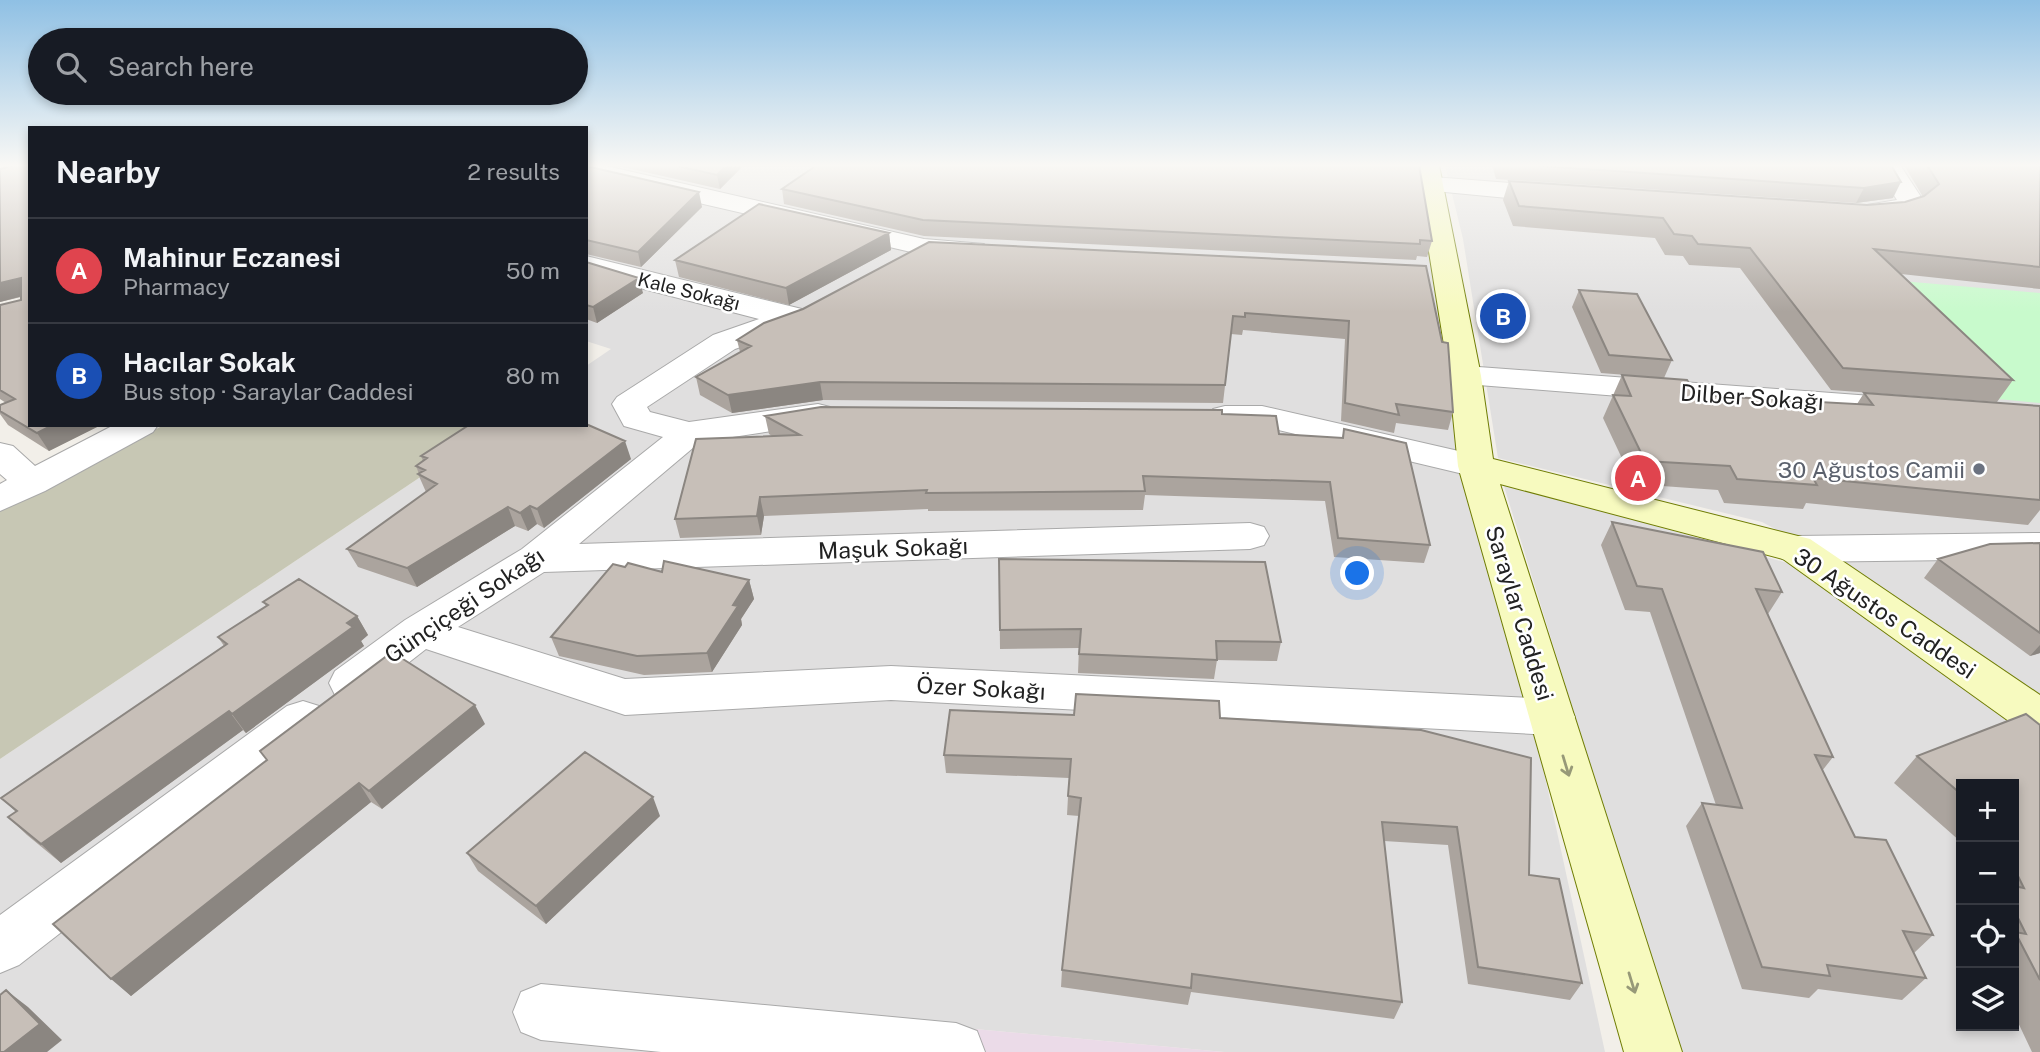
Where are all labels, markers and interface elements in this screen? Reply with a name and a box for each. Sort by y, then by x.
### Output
search box [28,28,588,105]
icon: search [52,48,90,86]
text: Search here [108,51,254,82]
text: Nearby [56,154,160,190]
text: 2 results [467,158,560,185]
text: Mahinur Eczanesi [123,242,341,273]
text: A [71,257,87,284]
text: 50 m [506,257,560,284]
street label: Kale Sokağı [636,268,742,314]
text: Pharmacy [123,273,230,300]
pin: B [1480,290,1526,342]
text: Hacılar Sokak [123,347,296,378]
text: B [71,362,87,389]
text: 80 m [506,362,560,389]
text: Bus stop · Saraylar Caddesi [123,378,413,405]
street label: Dilber Sokağı [1679,379,1825,415]
pin: A [1615,452,1661,504]
place label: 30 Ağustos Camii [1778,456,1965,483]
marker: 30 Ağustos Camii [1971,461,1987,477]
street label: Saraylar Caddesi [1481,522,1559,704]
street label: Maşuk Sokağı [817,532,969,564]
street label: Günçiçeği Sokağı [379,542,549,668]
street label: 30 Ağustos Caddesi [1789,542,1981,684]
your location [1340,556,1374,590]
street label: Özer Sokağı [916,671,1046,705]
one-way arrow [1561,754,1574,776]
map controls [1956,779,2019,1031]
button: + [1956,779,2019,842]
button: − [1956,842,2019,905]
button: locate [1956,905,2019,968]
button: layers [1956,968,2019,1031]
one-way arrow [1627,972,1640,994]

